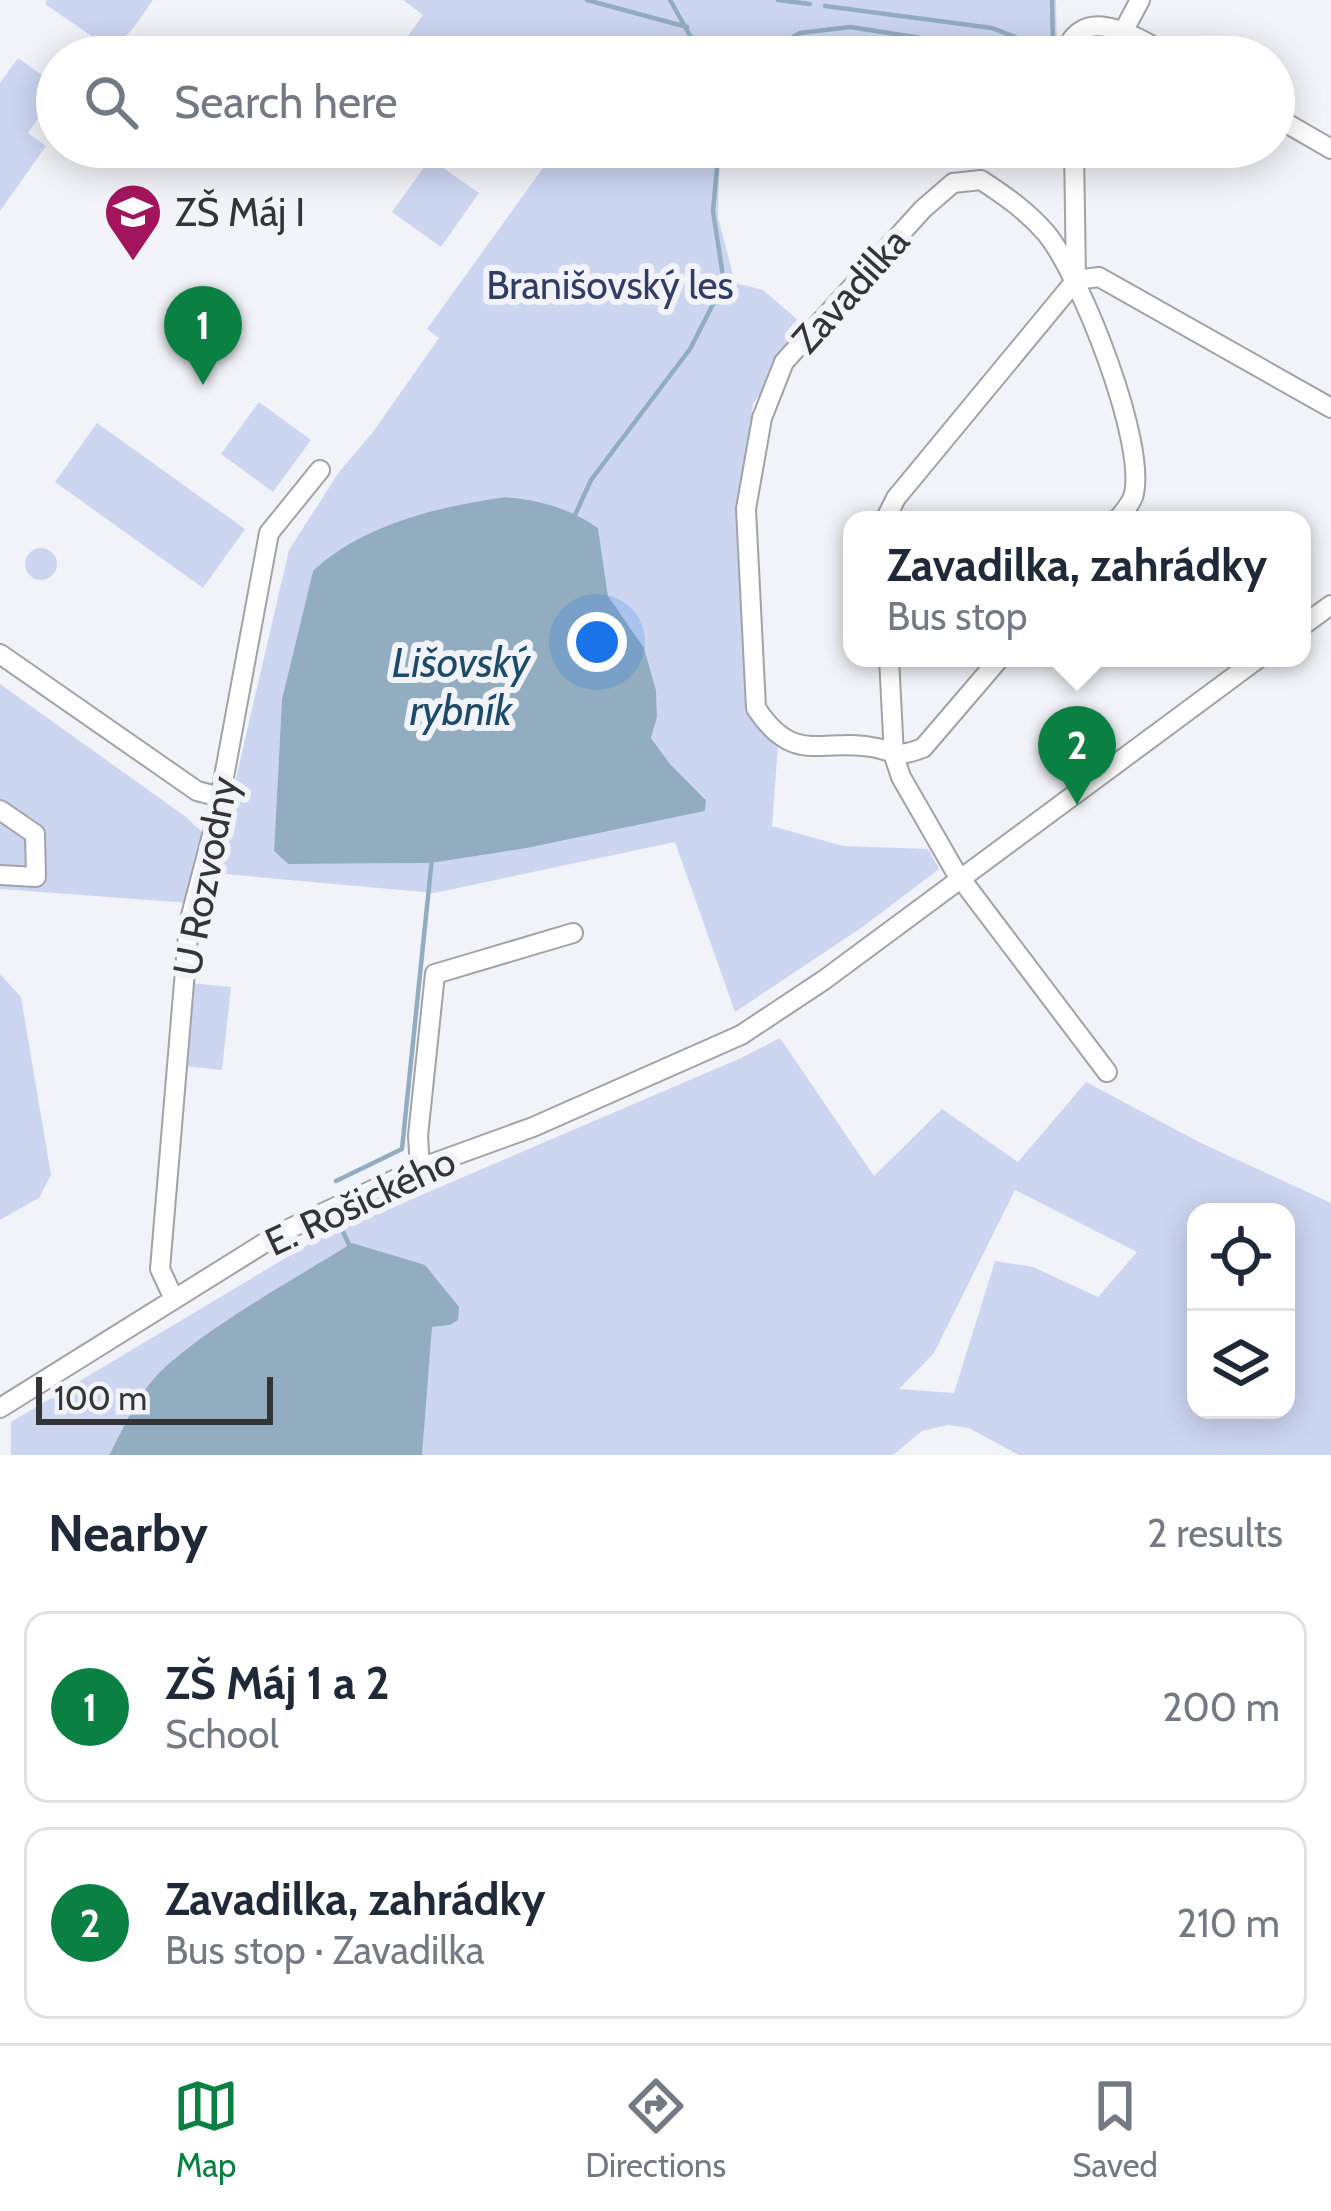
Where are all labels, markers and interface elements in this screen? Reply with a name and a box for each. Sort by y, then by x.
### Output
search box [36,36,1295,168]
icon: search [78,69,144,135]
text: Search here [174,75,398,129]
school or university icon: ZŠ Máj I [102,181,164,263]
place label: ZŠ Máj I [175,188,305,236]
street label: Zavadilka [781,217,919,362]
park label: Branišovský les [486,261,734,309]
pin: 1 [164,286,242,385]
popup [843,511,1311,667]
text: Zavadilka, zahrádky [887,538,1267,592]
text: Bus stop [887,592,1028,640]
your location [567,612,627,672]
water label: Lišovský rybník [392,636,532,736]
pin: 2 [1038,706,1116,805]
street label: U Rozvodny [162,772,248,980]
street label: E. Rošického [257,1136,463,1266]
map controls [1187,1203,1295,1419]
button: locate [1187,1203,1295,1311]
button: layers [1187,1311,1295,1419]
scale bar [36,1371,273,1424]
text: 100 m [54,1378,147,1418]
text: Nearby [48,1502,208,1564]
text: 2 results [1147,1509,1283,1557]
text: ZŠ Máj 1 a 2 [165,1656,390,1710]
text: 1 [83,1683,97,1731]
text: 200 m [1162,1683,1280,1731]
text: School [165,1710,279,1758]
text: Zavadilka, zahrádky [165,1872,545,1926]
text: 2 [80,1899,100,1947]
text: 210 m [1177,1899,1280,1947]
text: Bus stop · Zavadilka [165,1926,484,1974]
tab: Map [173,2073,239,2185]
tab: Directions [585,2073,726,2185]
tab: Saved [1072,2073,1158,2185]

